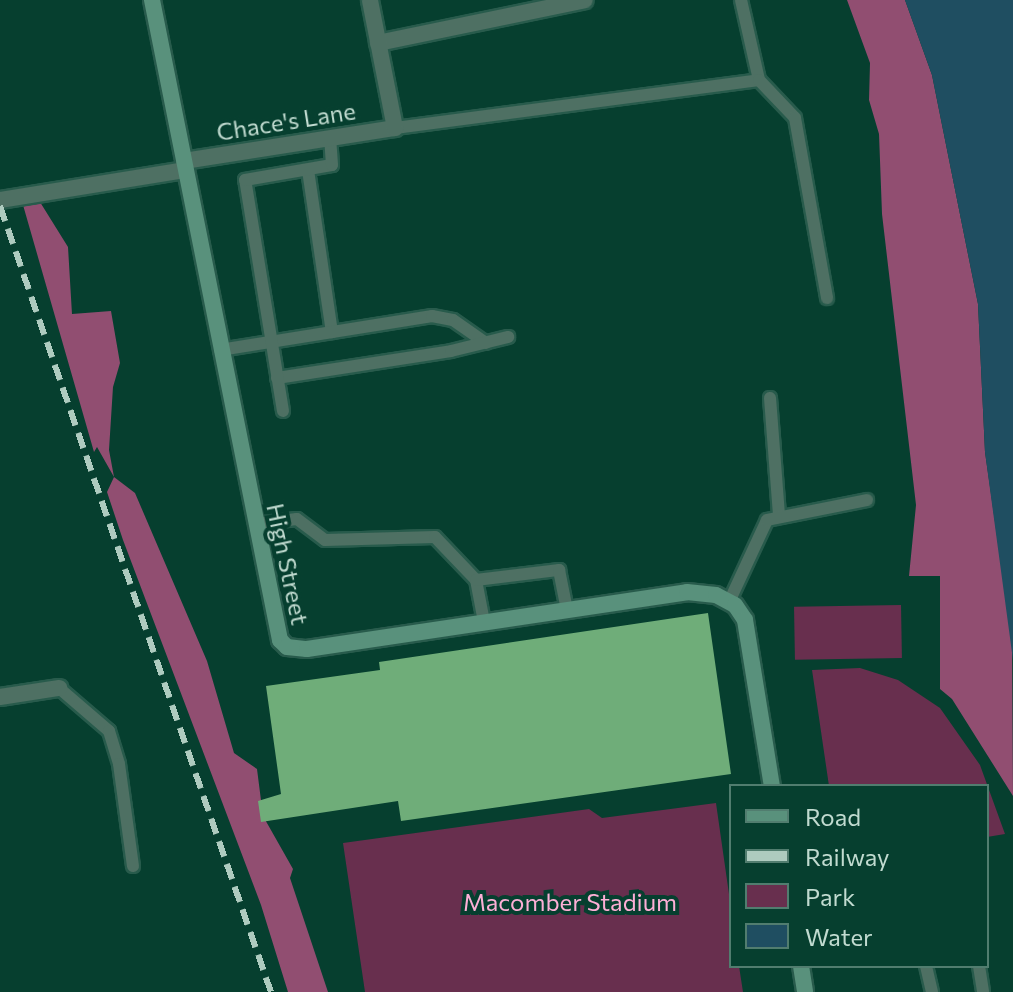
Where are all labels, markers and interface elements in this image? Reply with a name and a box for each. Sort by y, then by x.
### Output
street label: Chace's Lane [214,96,358,146]
street label: High Street [261,501,315,627]
legend [729,784,989,968]
text: Road [805,802,861,831]
text: Railway [805,842,890,871]
text: Park [805,882,855,911]
park label: Macomber Stadium [463,888,677,916]
text: Water [805,922,873,951]

